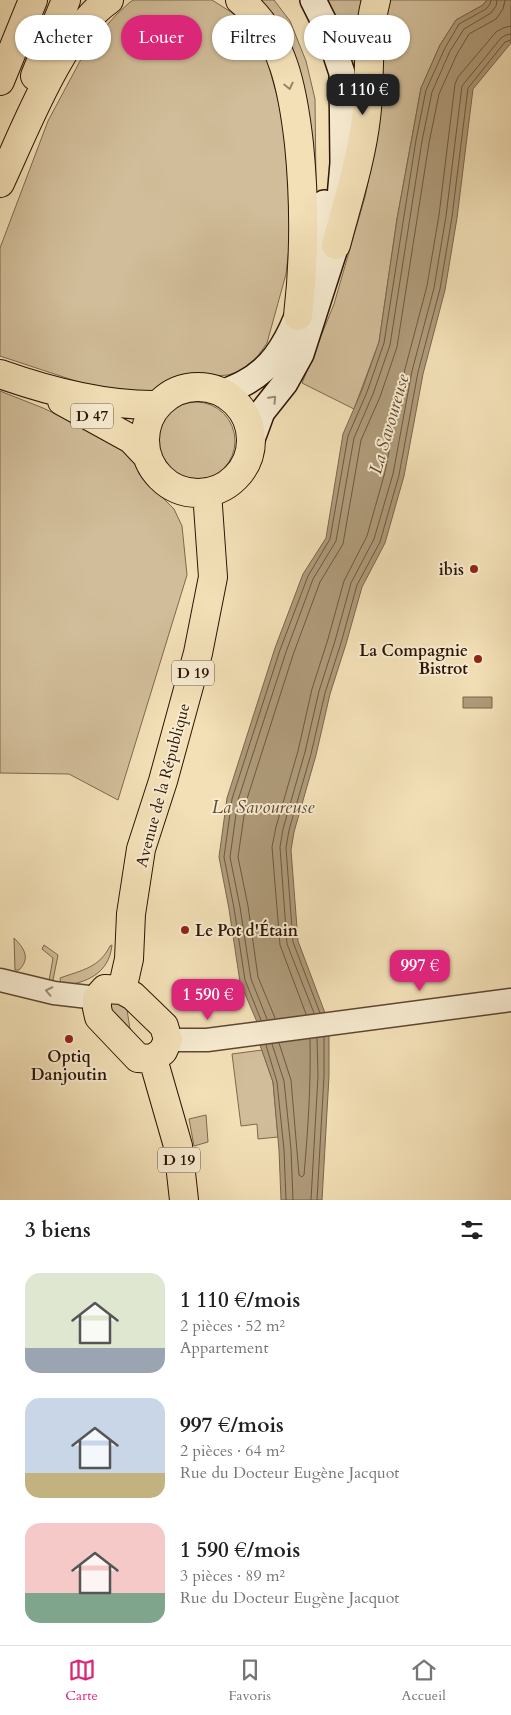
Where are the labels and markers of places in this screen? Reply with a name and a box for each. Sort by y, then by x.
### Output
pin: 1 110 € [317,74,409,116]
place label: ibis [439,559,464,581]
marker: ibis [468,563,480,575]
place label: La Compagnie Bistrot [359,640,468,680]
marker: La Compagnie Bistrot [472,653,484,665]
place label: Le Pot d'Étain [195,919,299,942]
marker: Le Pot d'Étain [179,924,191,936]
pin: 997 € [385,950,455,992]
pin: 1 590 € [162,978,254,1021]
marker: Optiq Danjoutin [63,1033,75,1045]
place label: Optiq Danjoutin [31,1046,108,1086]

